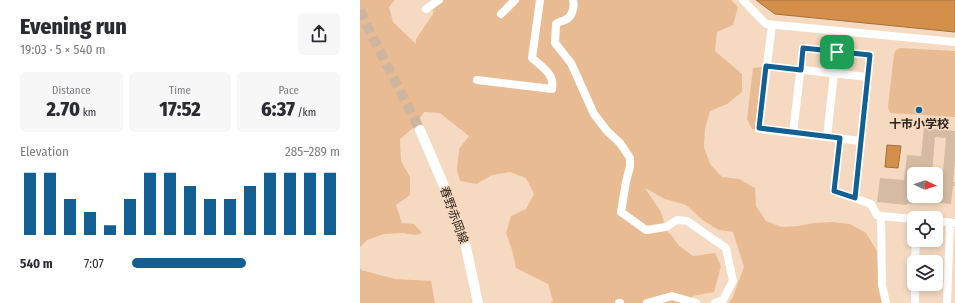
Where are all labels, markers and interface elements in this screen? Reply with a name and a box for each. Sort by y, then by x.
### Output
text: Evening run [20,13,127,40]
button: share [298,13,340,55]
pin [820,35,854,69]
icon: arrive [826,41,848,63]
text: 19:03 · 5 × 540 m [20,42,106,57]
text: Distance [52,84,91,97]
text: Time [169,84,191,97]
text: Pace [278,84,299,97]
text: 2.70 [46,97,80,121]
text: 17:52 [159,97,201,121]
text: 6:37 [261,97,295,121]
marker: 十市小学校 [914,105,924,115]
text: km [80,106,96,119]
text: /km [295,106,316,119]
place label: 十市小学校 [889,117,949,131]
text: Elevation [20,144,69,159]
text: 285–289 m [285,144,340,159]
north arrow [907,167,943,203]
map controls [907,167,943,291]
street label: 春野赤岡線 [437,184,471,246]
button: locate [907,211,943,247]
button: layers [907,255,943,291]
text: 540 m [20,256,53,271]
text: 7:07 [84,256,104,271]

